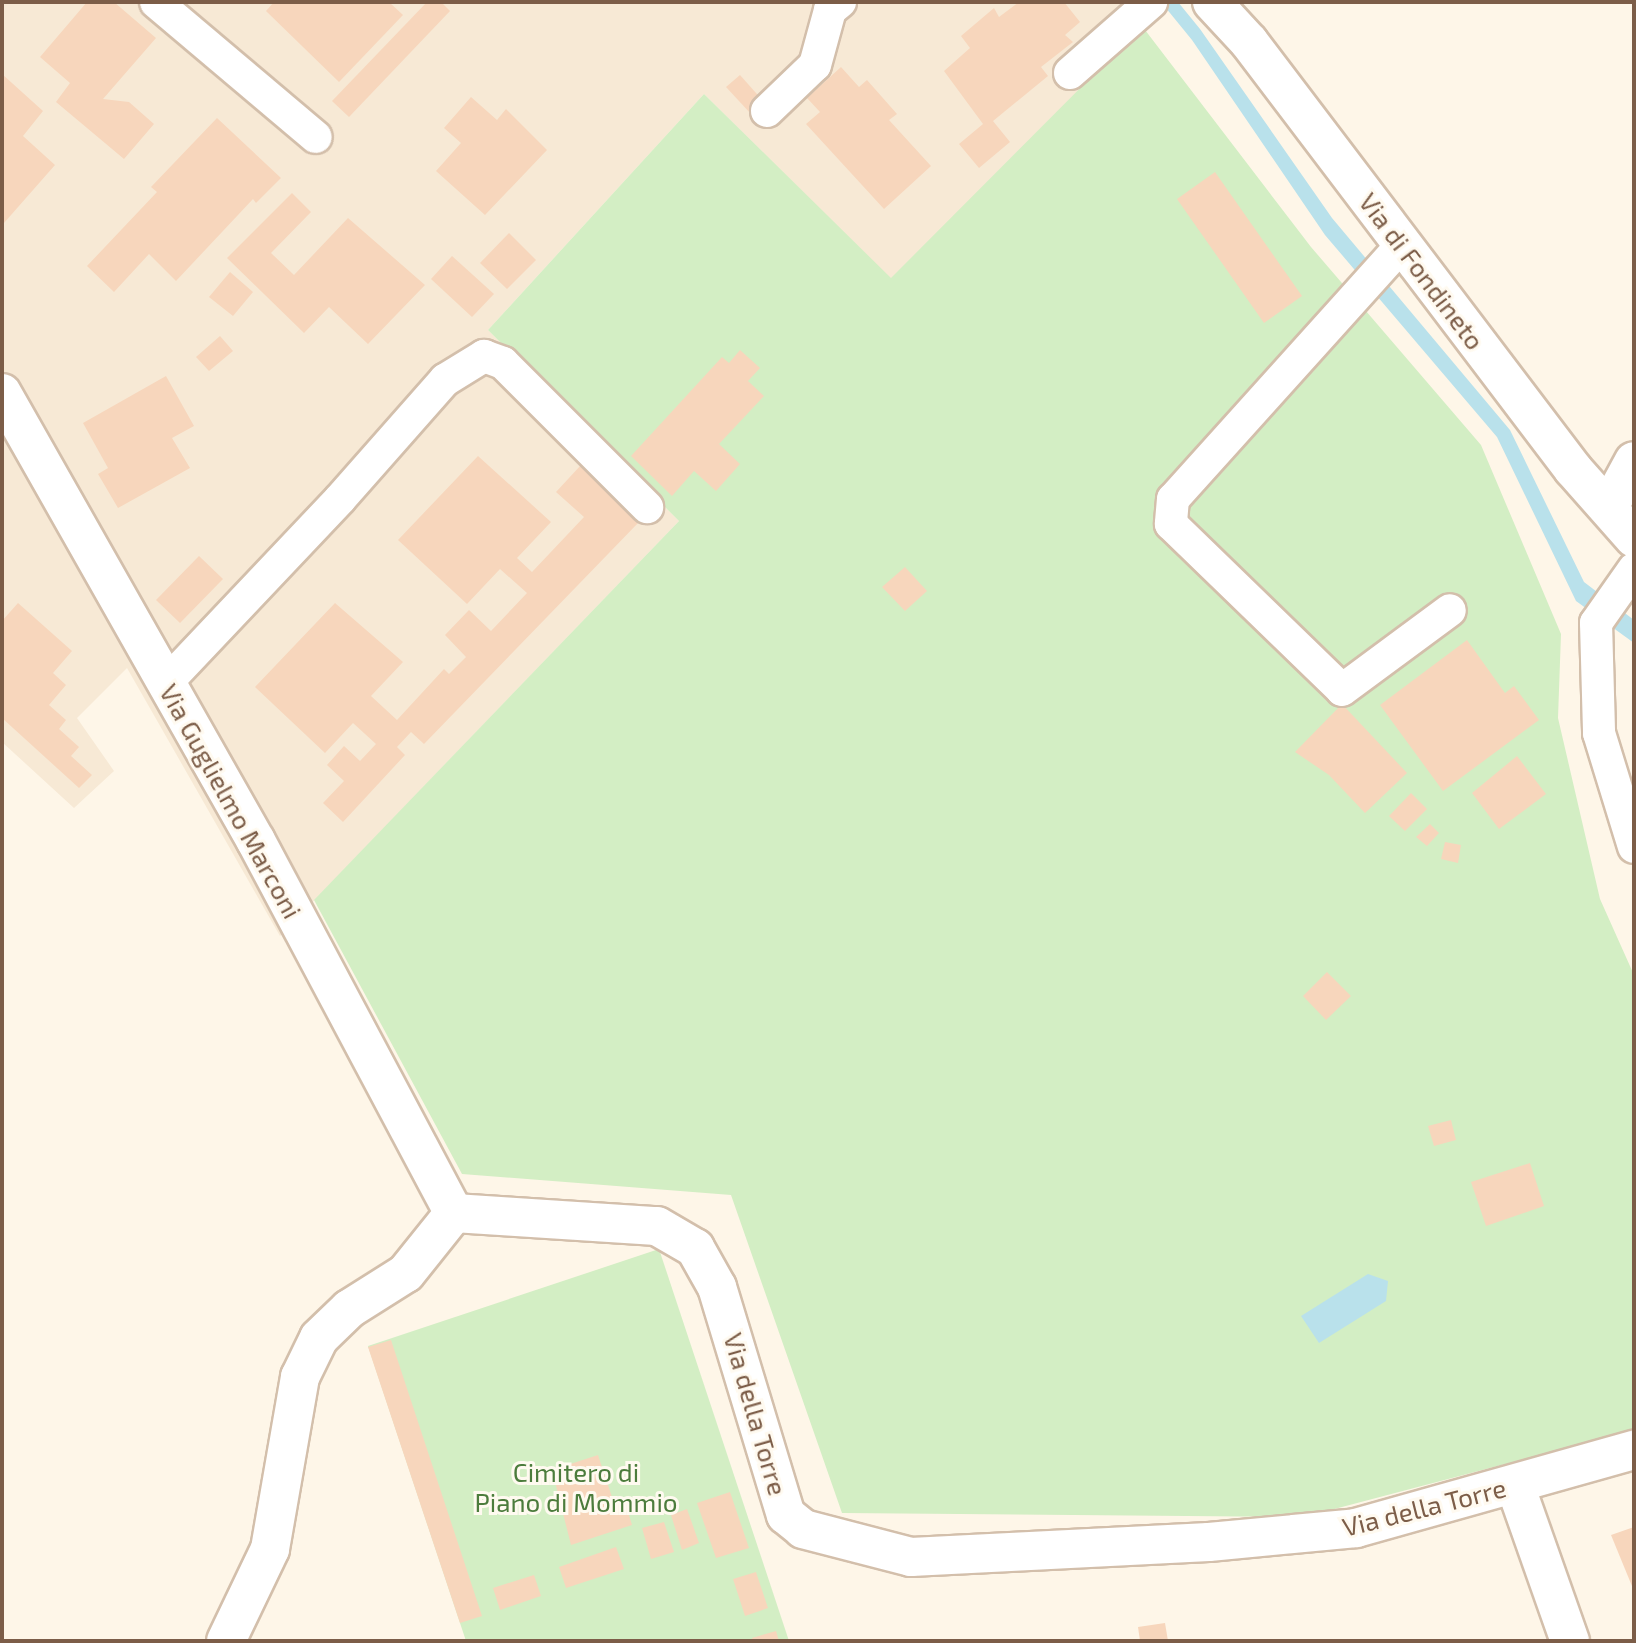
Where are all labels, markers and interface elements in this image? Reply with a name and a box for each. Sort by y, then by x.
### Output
street label: Via di Fondineto [1353,187,1491,355]
street label: Via Guglielmo Marconi [154,678,308,924]
street label: Via della Torre [718,1329,794,1499]
park label: Cimitero di Piano di Mommio [474,1456,678,1518]
street label: Via della Torre [1339,1472,1509,1542]

